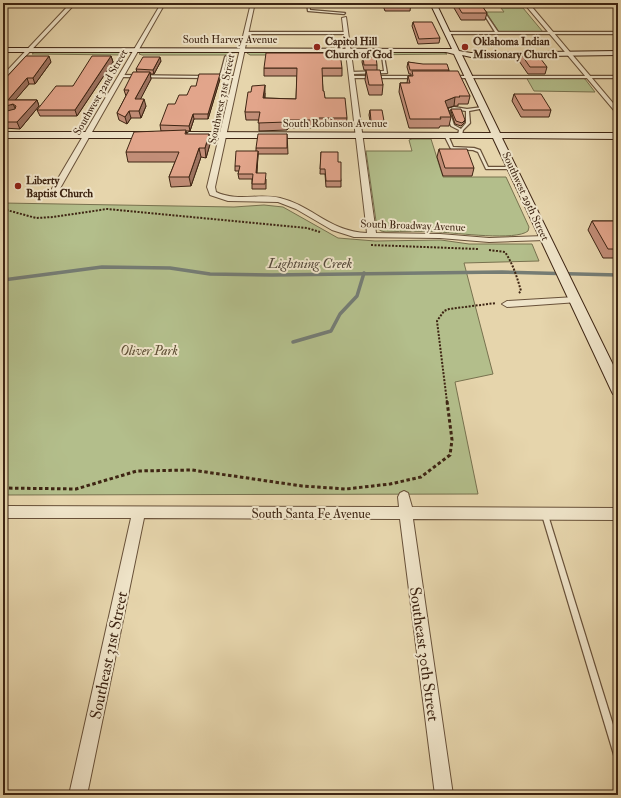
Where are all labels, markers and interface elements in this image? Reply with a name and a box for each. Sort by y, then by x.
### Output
street label: South Harvey Avenue [183,33,278,47]
place label: Capitol Hill Church of God [325,35,393,61]
place label: Oklahoma Indian Missionary Church [472,35,558,62]
marker: Capitol Hill Church of God [312,42,322,52]
marker: Oklahoma Indian Missionary Church [460,42,470,52]
street label: Southwest 32nd Street [71,47,131,137]
street label: Southwest 31st Street [206,53,237,145]
street label: South Robinson Avenue [283,117,388,130]
street label: Southwest 29th Street [499,150,552,243]
place label: Liberty Baptist Church [26,174,93,201]
marker: Liberty Baptist Church [13,181,23,191]
street label: South Broadway Avenue [360,217,466,235]
water label: Lightning Creek [267,255,352,272]
park label: Oliver Park [120,343,178,359]
street label: South Santa Fe Avenue [251,506,371,522]
street label: Southeast 30th Street [405,586,443,723]
street label: Southeast 31st Street [86,589,132,721]

